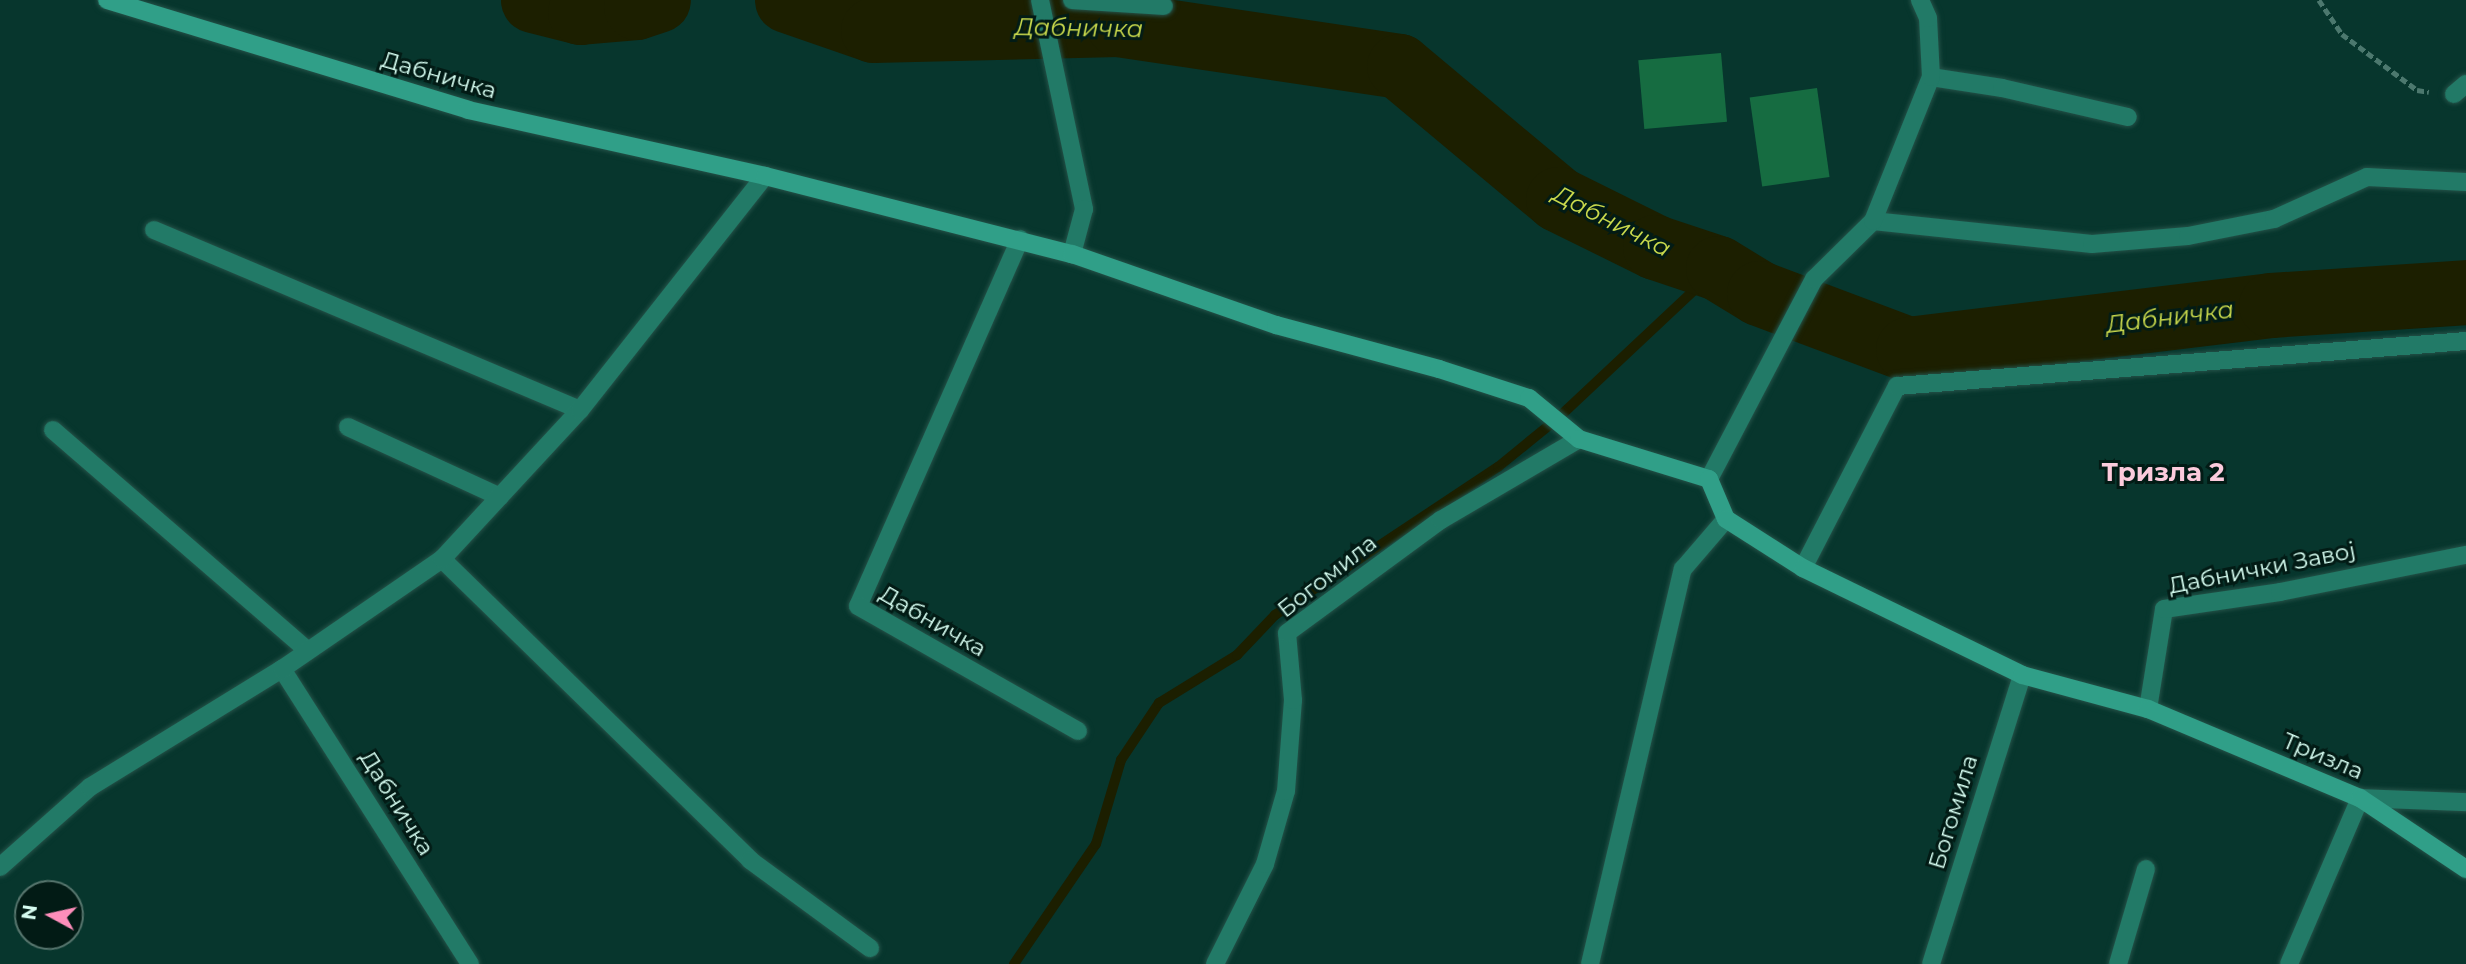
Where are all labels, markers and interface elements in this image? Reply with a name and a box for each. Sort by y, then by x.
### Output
water label: Дабничка [1015,12,1143,44]
street label: Дабничка [378,45,500,105]
water label: Дабничка [1548,179,1676,263]
water label: Дабничка [2105,295,2235,339]
district label: Тризла 2 [2101,457,2225,489]
street label: Богомила [1272,529,1382,623]
street label: Дабнички Завој [2166,536,2358,600]
street label: Дабничка [875,579,991,663]
street label: Тризла [2278,727,2368,785]
street label: Дабничка [354,745,440,861]
street label: Богомила [1923,751,1983,873]
north arrow [14,880,84,950]
text: N [17,903,42,921]

